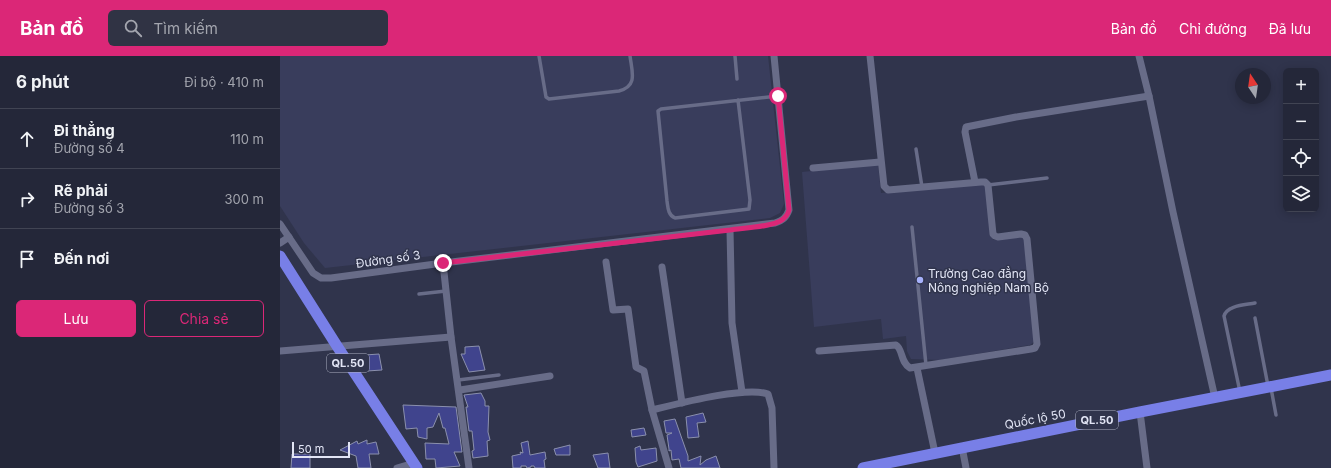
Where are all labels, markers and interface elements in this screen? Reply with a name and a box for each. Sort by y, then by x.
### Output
search box [108,10,388,46]
text: Bản đồ [20,17,84,40]
icon: search [122,17,144,39]
text: Tìm kiếm [154,19,218,38]
text: Bản đồ [1111,20,1157,37]
text: Chỉ đường [1179,20,1247,37]
text: Đã lưu [1269,20,1311,37]
north arrow [1235,68,1271,104]
map controls [1283,68,1319,212]
button: + [1283,68,1319,104]
text: 6 phút [16,72,69,92]
text: Đi bộ · 410 m [184,74,264,90]
route start [769,87,787,105]
button: − [1283,104,1319,140]
text: Đi thẳng [54,121,115,140]
icon: ahead [16,128,38,150]
text: 110 m [230,131,264,147]
text: Đường số 4 [54,140,125,156]
button: locate [1283,140,1319,176]
button: layers [1283,176,1319,212]
text: Rẽ phải [54,181,108,200]
icon: right [16,188,38,210]
text: 300 m [225,191,264,207]
text: Đường số 3 [54,200,124,216]
street label: Đường số 3 [355,247,421,271]
icon: arrive [16,248,38,270]
text: Đến nơi [54,249,109,268]
route end [434,254,452,272]
place label: Trường Cao đẳng Nông nghiệp Nam Bộ [928,266,1049,295]
marker: Trường Cao đẳng Nông nghiệp Nam Bộ [915,275,925,285]
button: Lưu [16,300,136,337]
button: Chia sẻ [144,300,264,337]
road number: QL.50 [327,354,369,372]
street label: Quốc lộ 50 [1003,406,1067,432]
road number: QL.50 [1076,411,1118,429]
scale bar [292,440,350,459]
text: 50 m [298,442,324,456]

